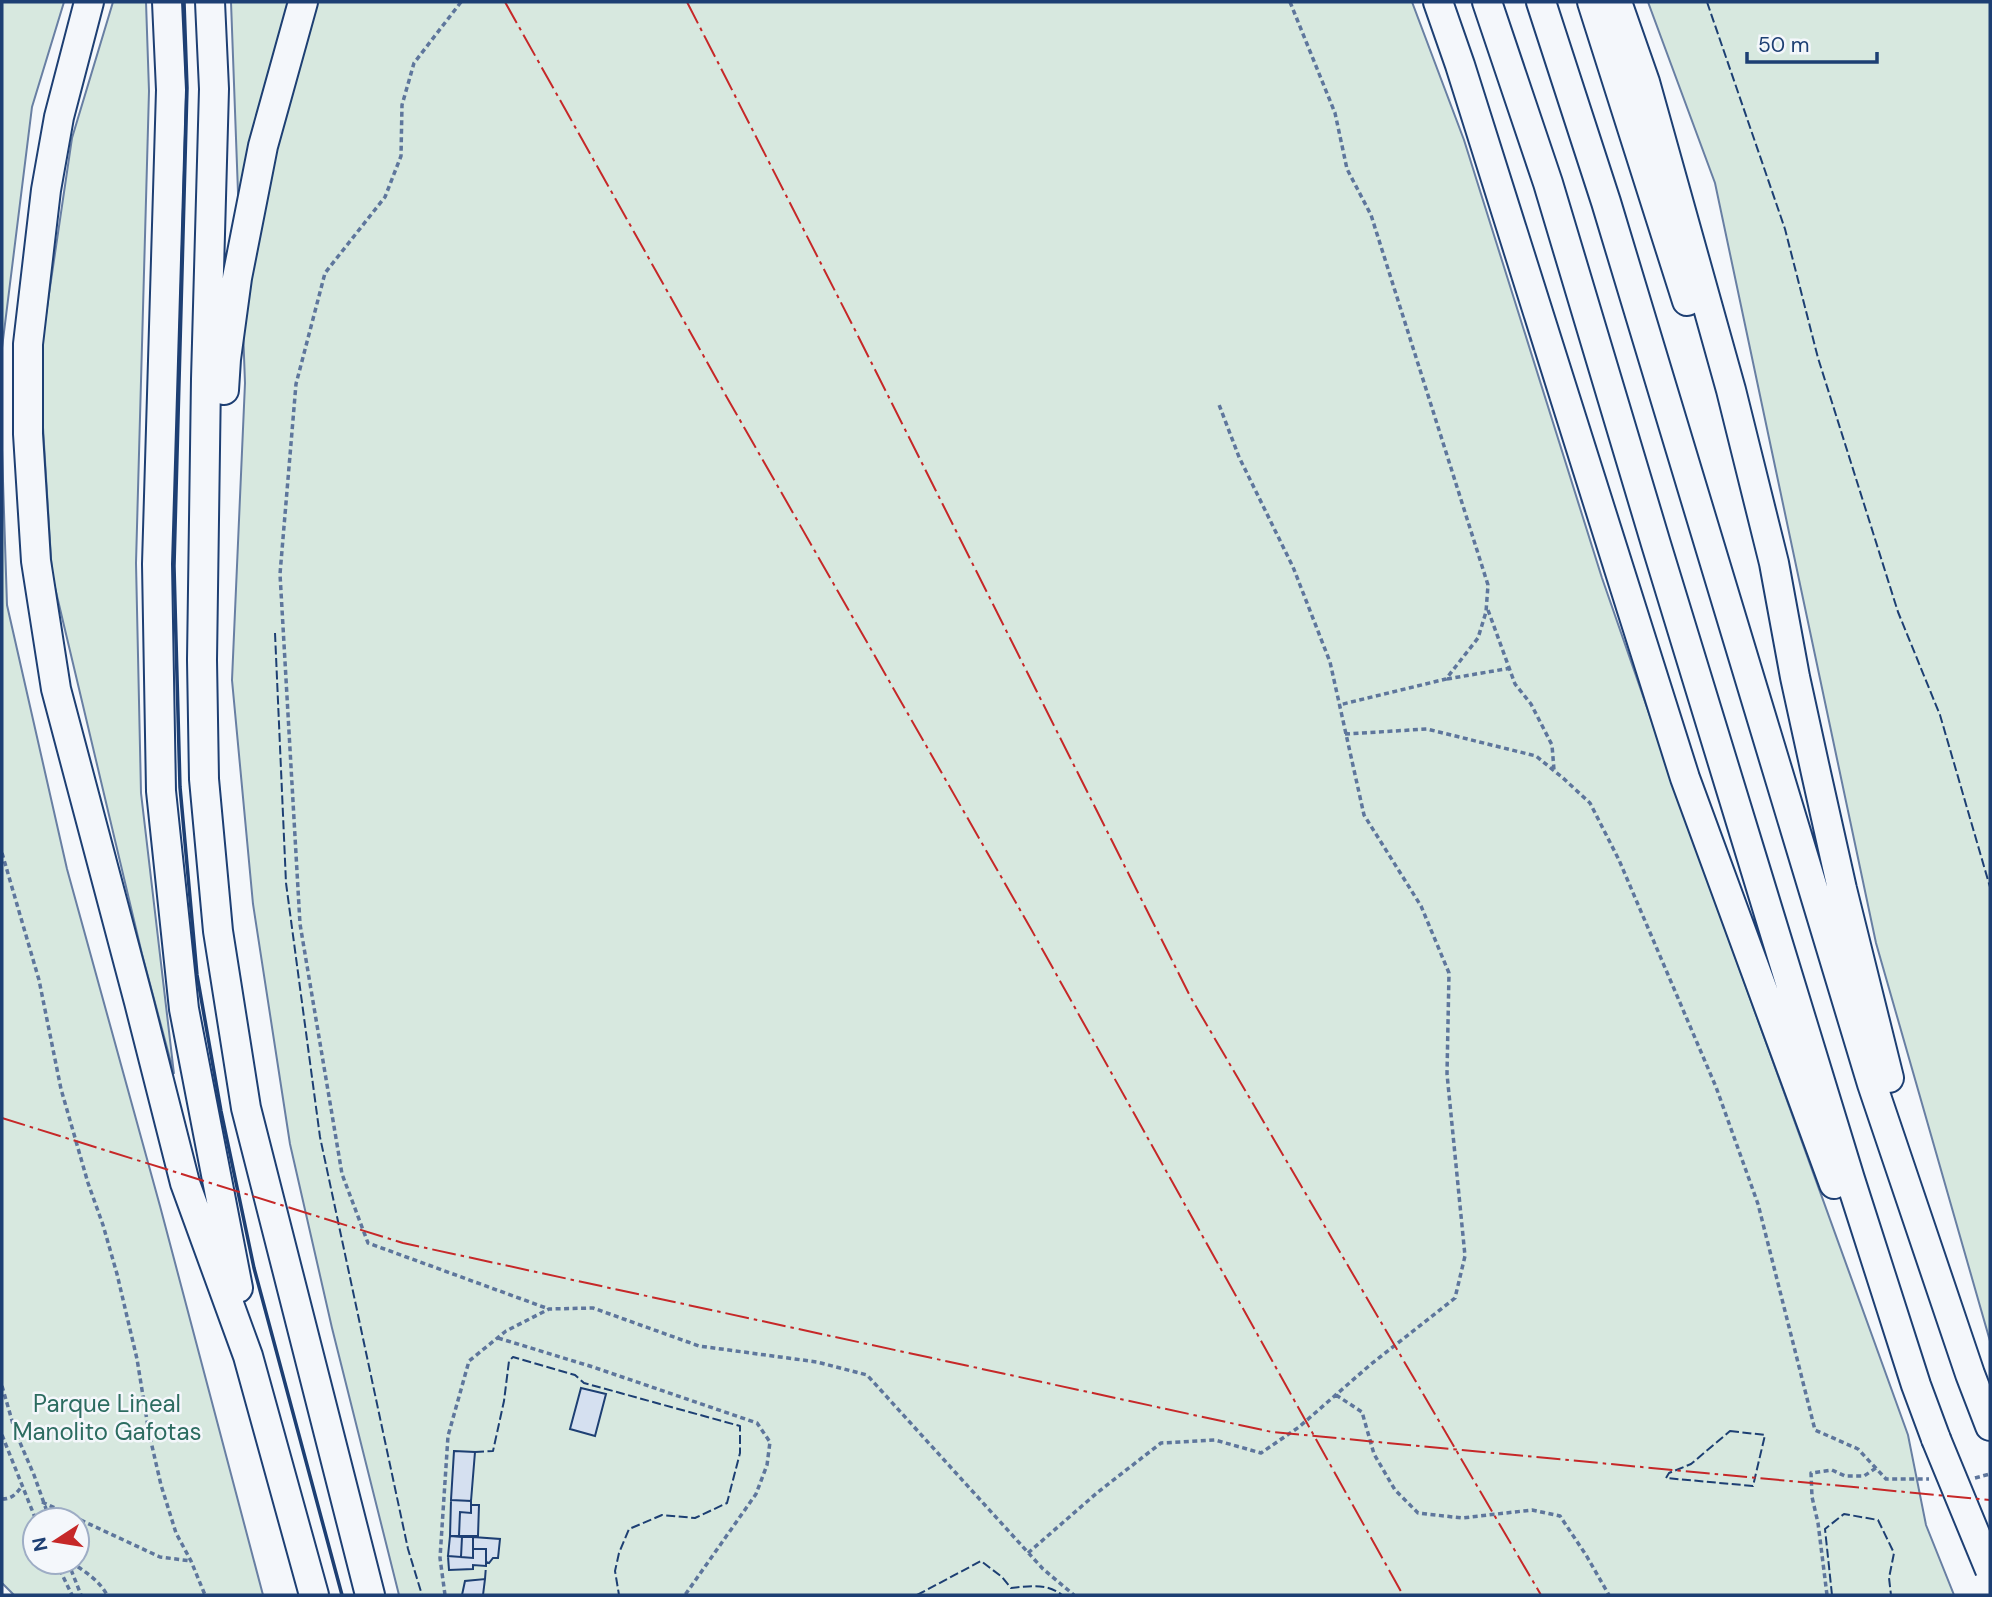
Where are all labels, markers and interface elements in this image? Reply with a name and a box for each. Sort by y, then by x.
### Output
scale bar [1747,21,1876,65]
text: 50 m [1758,31,1809,59]
park label: Parque Lineal Manolito Gafotas [12,1388,202,1447]
north arrow [21,1506,91,1576]
text: N [26,1535,54,1554]

